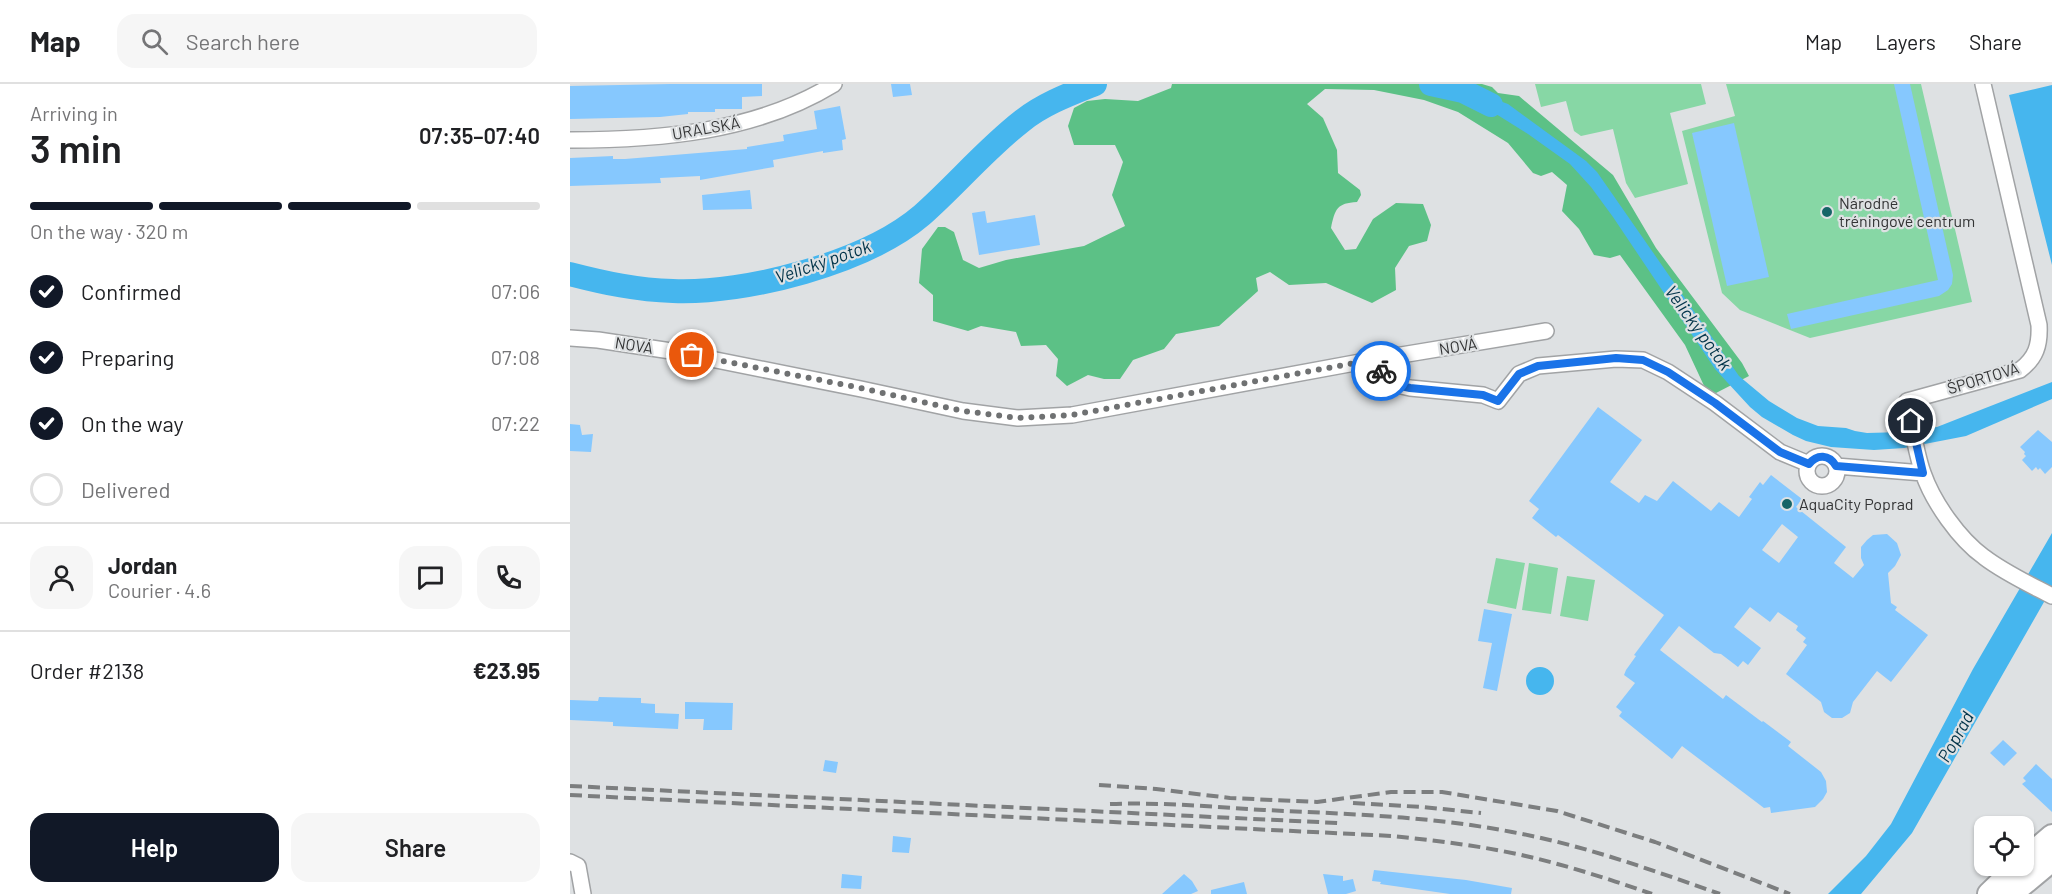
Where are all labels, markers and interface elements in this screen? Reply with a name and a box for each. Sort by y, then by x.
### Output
search box [117,14,537,68]
text: Map [30,24,81,58]
icon: search [138,25,171,58]
text: Search here [186,28,300,54]
text: Map [1805,29,1842,54]
text: Layers [1875,29,1936,54]
text: Share [1969,29,2022,54]
text: Arriving in [30,101,118,125]
street label: URALSKÁ [670,112,742,143]
text: 07:35–07:40 [419,122,540,148]
text: 3 min [30,124,122,171]
place label: Národné tréningové centrum [1839,193,1975,230]
marker: Národné tréningové centrum [1820,205,1834,219]
text: On the way · 320 m [30,219,188,243]
water label: Velický potok [772,234,874,288]
icon: check [30,275,63,308]
text: Confirmed [81,278,181,304]
text: 07:06 [491,279,540,303]
water label: Velický potok [1661,281,1737,374]
pin [666,329,717,380]
street label: NOVÁ [614,332,655,357]
street label: NOVÁ [1438,333,1479,358]
icon: bag [675,338,708,371]
icon: check [30,341,63,374]
courier [1351,341,1411,401]
text: Preparing [81,344,174,370]
text: 07:08 [491,345,540,369]
icon: bike [1365,355,1398,388]
street label: ŠPORTOVÁ [1945,357,2021,397]
pin [1885,395,1936,446]
icon: home [1894,404,1927,437]
icon: check [30,407,63,440]
text: On the way [81,410,184,436]
text: 07:22 [491,411,540,435]
text: Delivered [81,476,170,502]
place label: AquaCity Poprad [1799,494,1914,513]
marker: AquaCity Poprad [1780,497,1794,511]
button: person [30,546,93,609]
button: chat [399,546,462,609]
button: phone [477,546,540,609]
text: Jordan [108,552,177,578]
text: Courier · 4.6 [108,578,211,602]
text: Order #2138 [30,657,144,683]
text: €23.95 [473,657,540,683]
water label: Poprad [1932,707,1978,766]
button: Help [30,813,279,882]
button: Share [291,813,540,882]
map controls [1974,816,2034,876]
button: locate [1974,816,2034,876]

